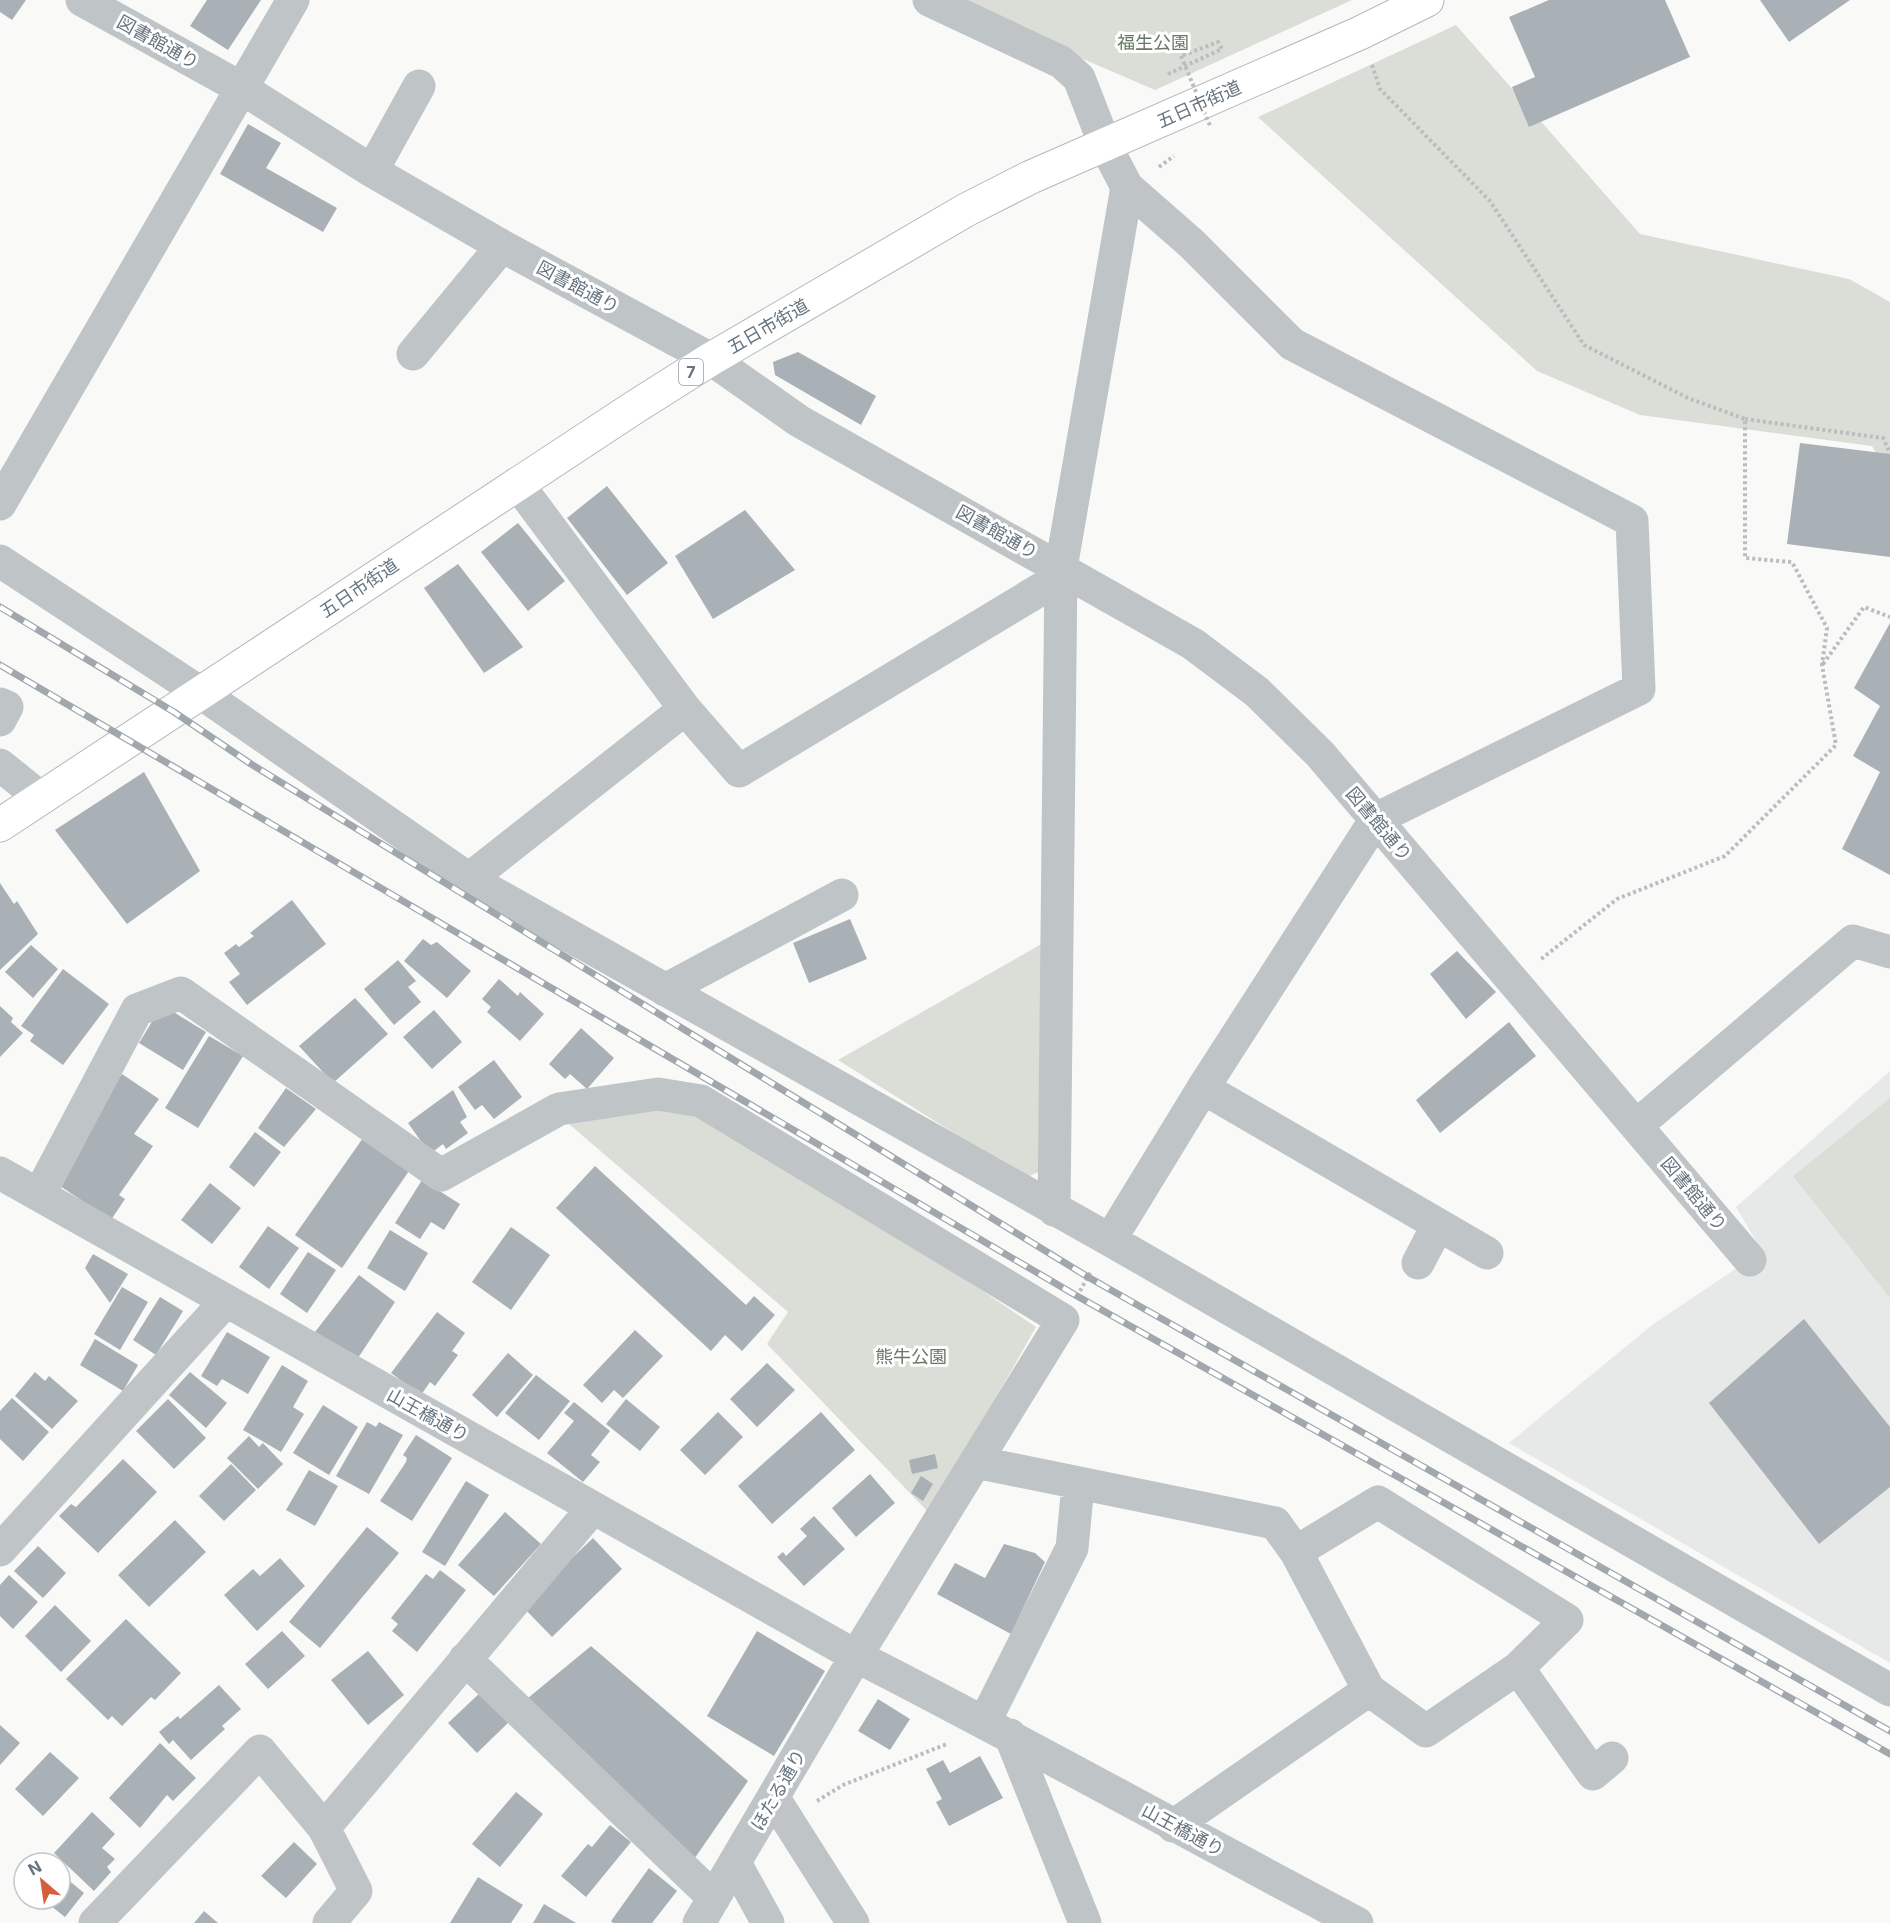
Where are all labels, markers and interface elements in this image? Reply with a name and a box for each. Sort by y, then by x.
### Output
street label: 図書館通り [114,11,202,73]
park label: 福生公園 [1117,32,1189,53]
street label: 五日市街道 [1154,76,1244,132]
street label: 図書館通り [533,257,623,317]
street label: 五日市街道 [724,294,812,358]
road number: 7 [679,359,703,385]
street label: 図書館通り [953,501,1041,563]
street label: 五日市街道 [316,554,402,622]
street label: 図書館通り [1342,783,1416,865]
street label: 図書館通り [1657,1153,1731,1235]
park label: 熊牛公園 [875,1346,947,1367]
street label: 山王橋通り [384,1384,472,1446]
street label: ほたる通り [746,1746,810,1834]
street label: 山王橋通り [1138,1800,1228,1860]
north arrow [12,1851,72,1911]
text: N [25,1856,45,1880]

